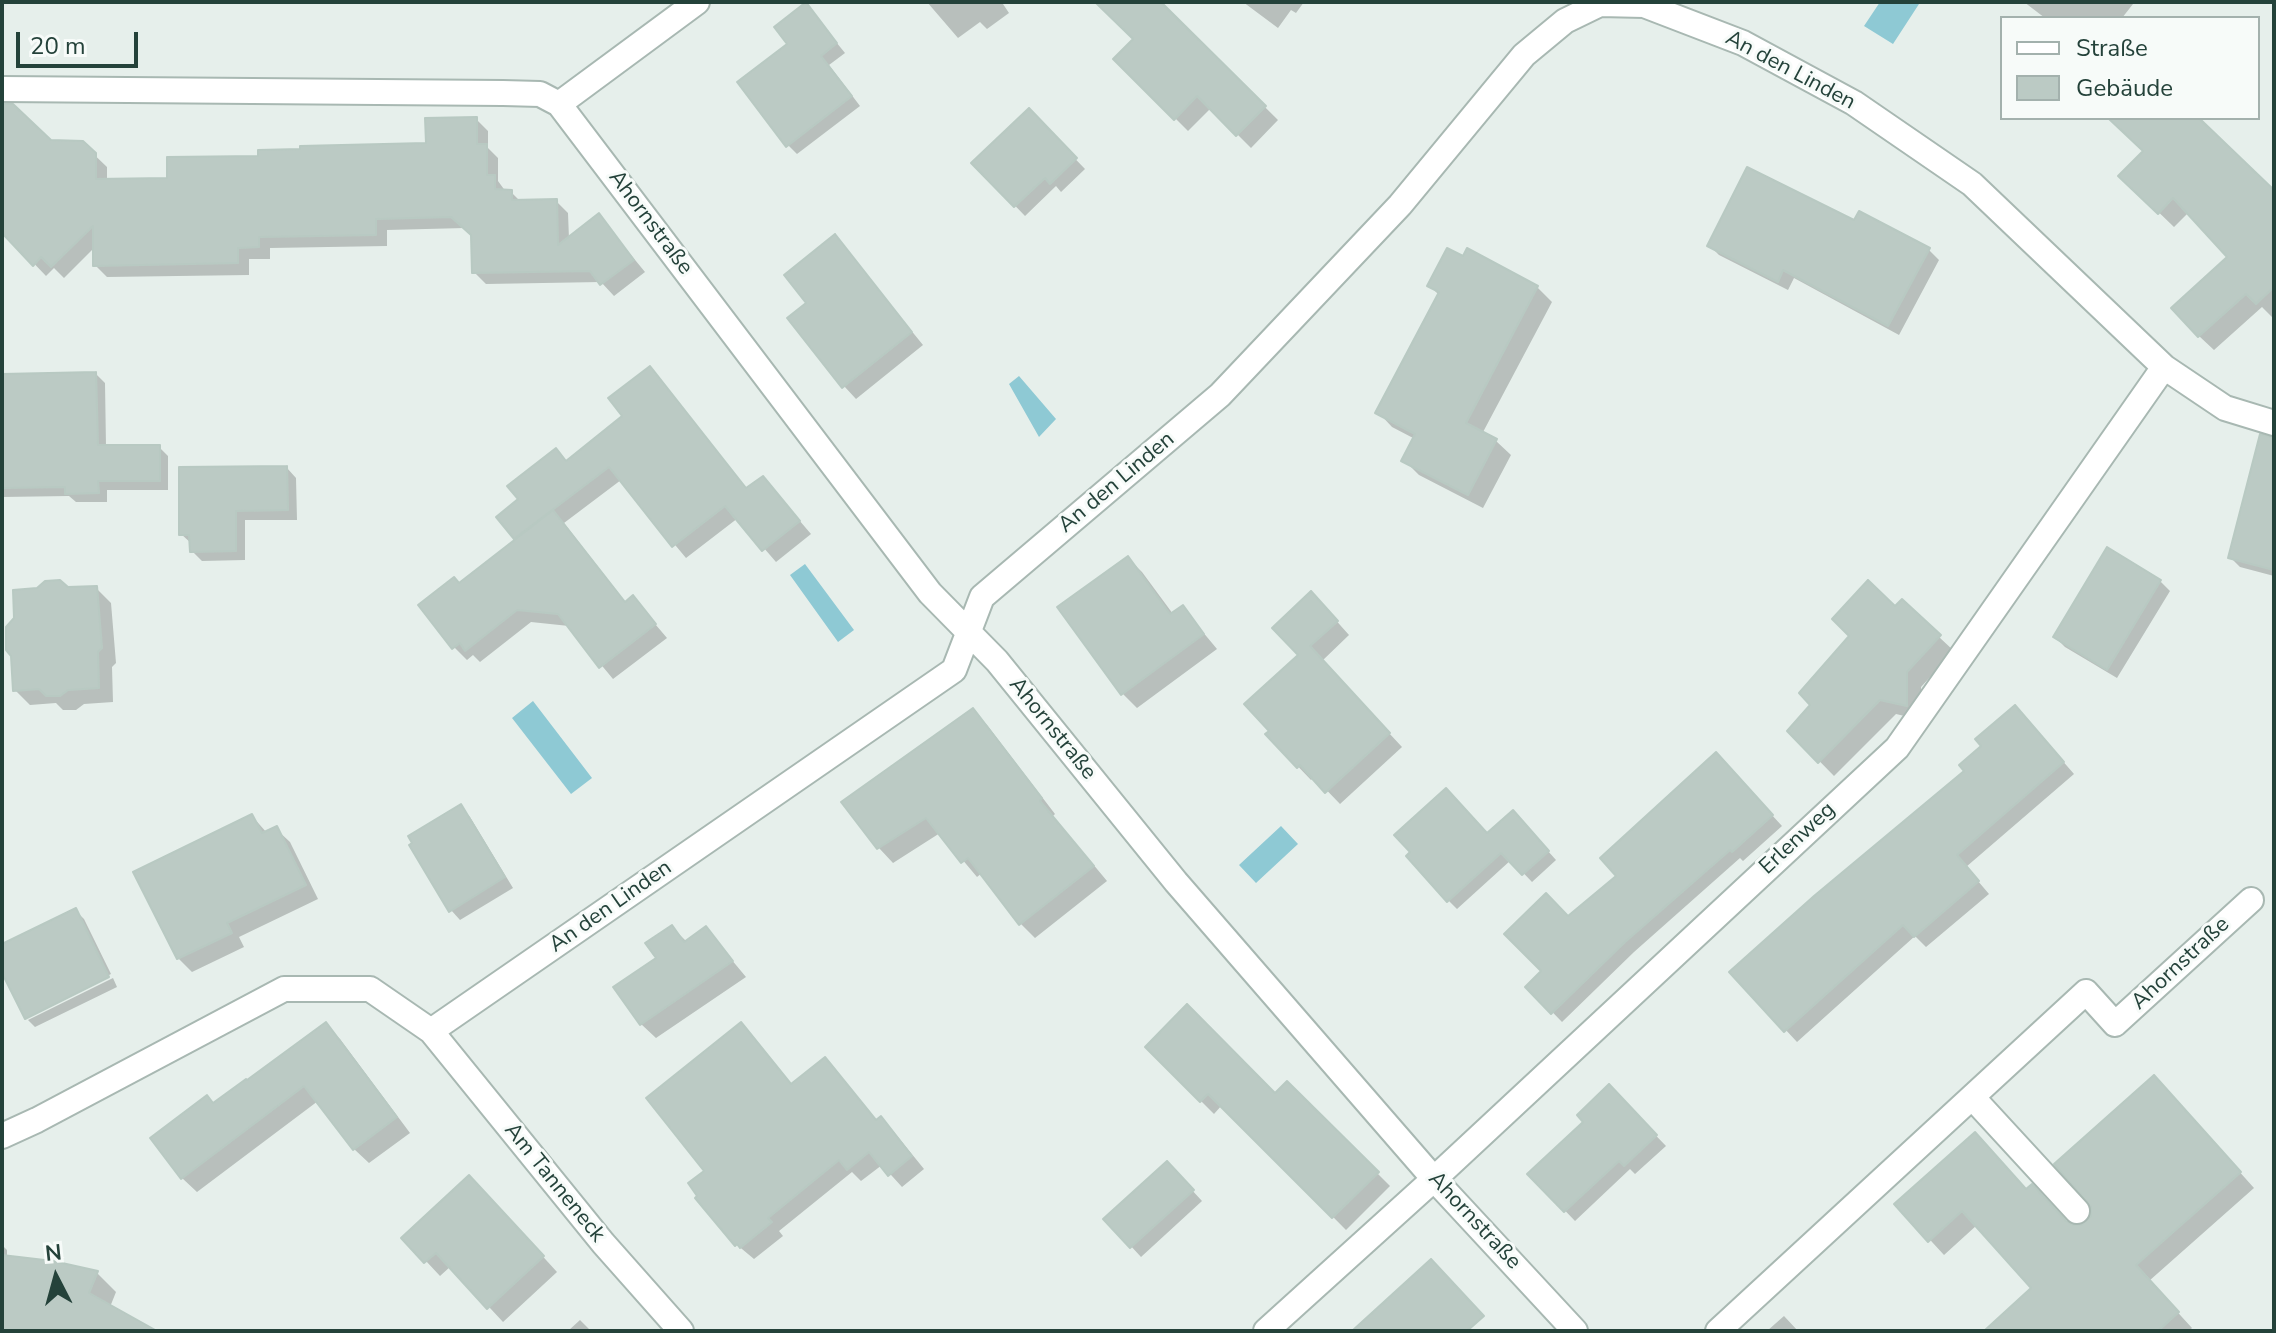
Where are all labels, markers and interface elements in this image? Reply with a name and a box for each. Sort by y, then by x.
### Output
scale bar [20,16,142,66]
legend [2000,16,2260,120]
street label: An den Linden [1720,26,1860,116]
text: 20 m [30,30,86,62]
text: Straße [2076,32,2148,64]
text: Gebäude [2076,72,2173,104]
street label: Ahornstraße [602,166,698,280]
street label: An den Linden [1054,427,1180,539]
street label: Ahornstraße [1003,673,1101,785]
street label: Erlenweg [1755,797,1841,881]
street label: An den Linden [545,855,677,959]
street label: Ahornstraße [2127,912,2235,1016]
street label: Am Tanneneck [498,1118,610,1248]
street label: Ahornstraße [1422,1167,1526,1275]
north arrow [16,1237,96,1317]
text: N [44,1237,63,1269]

